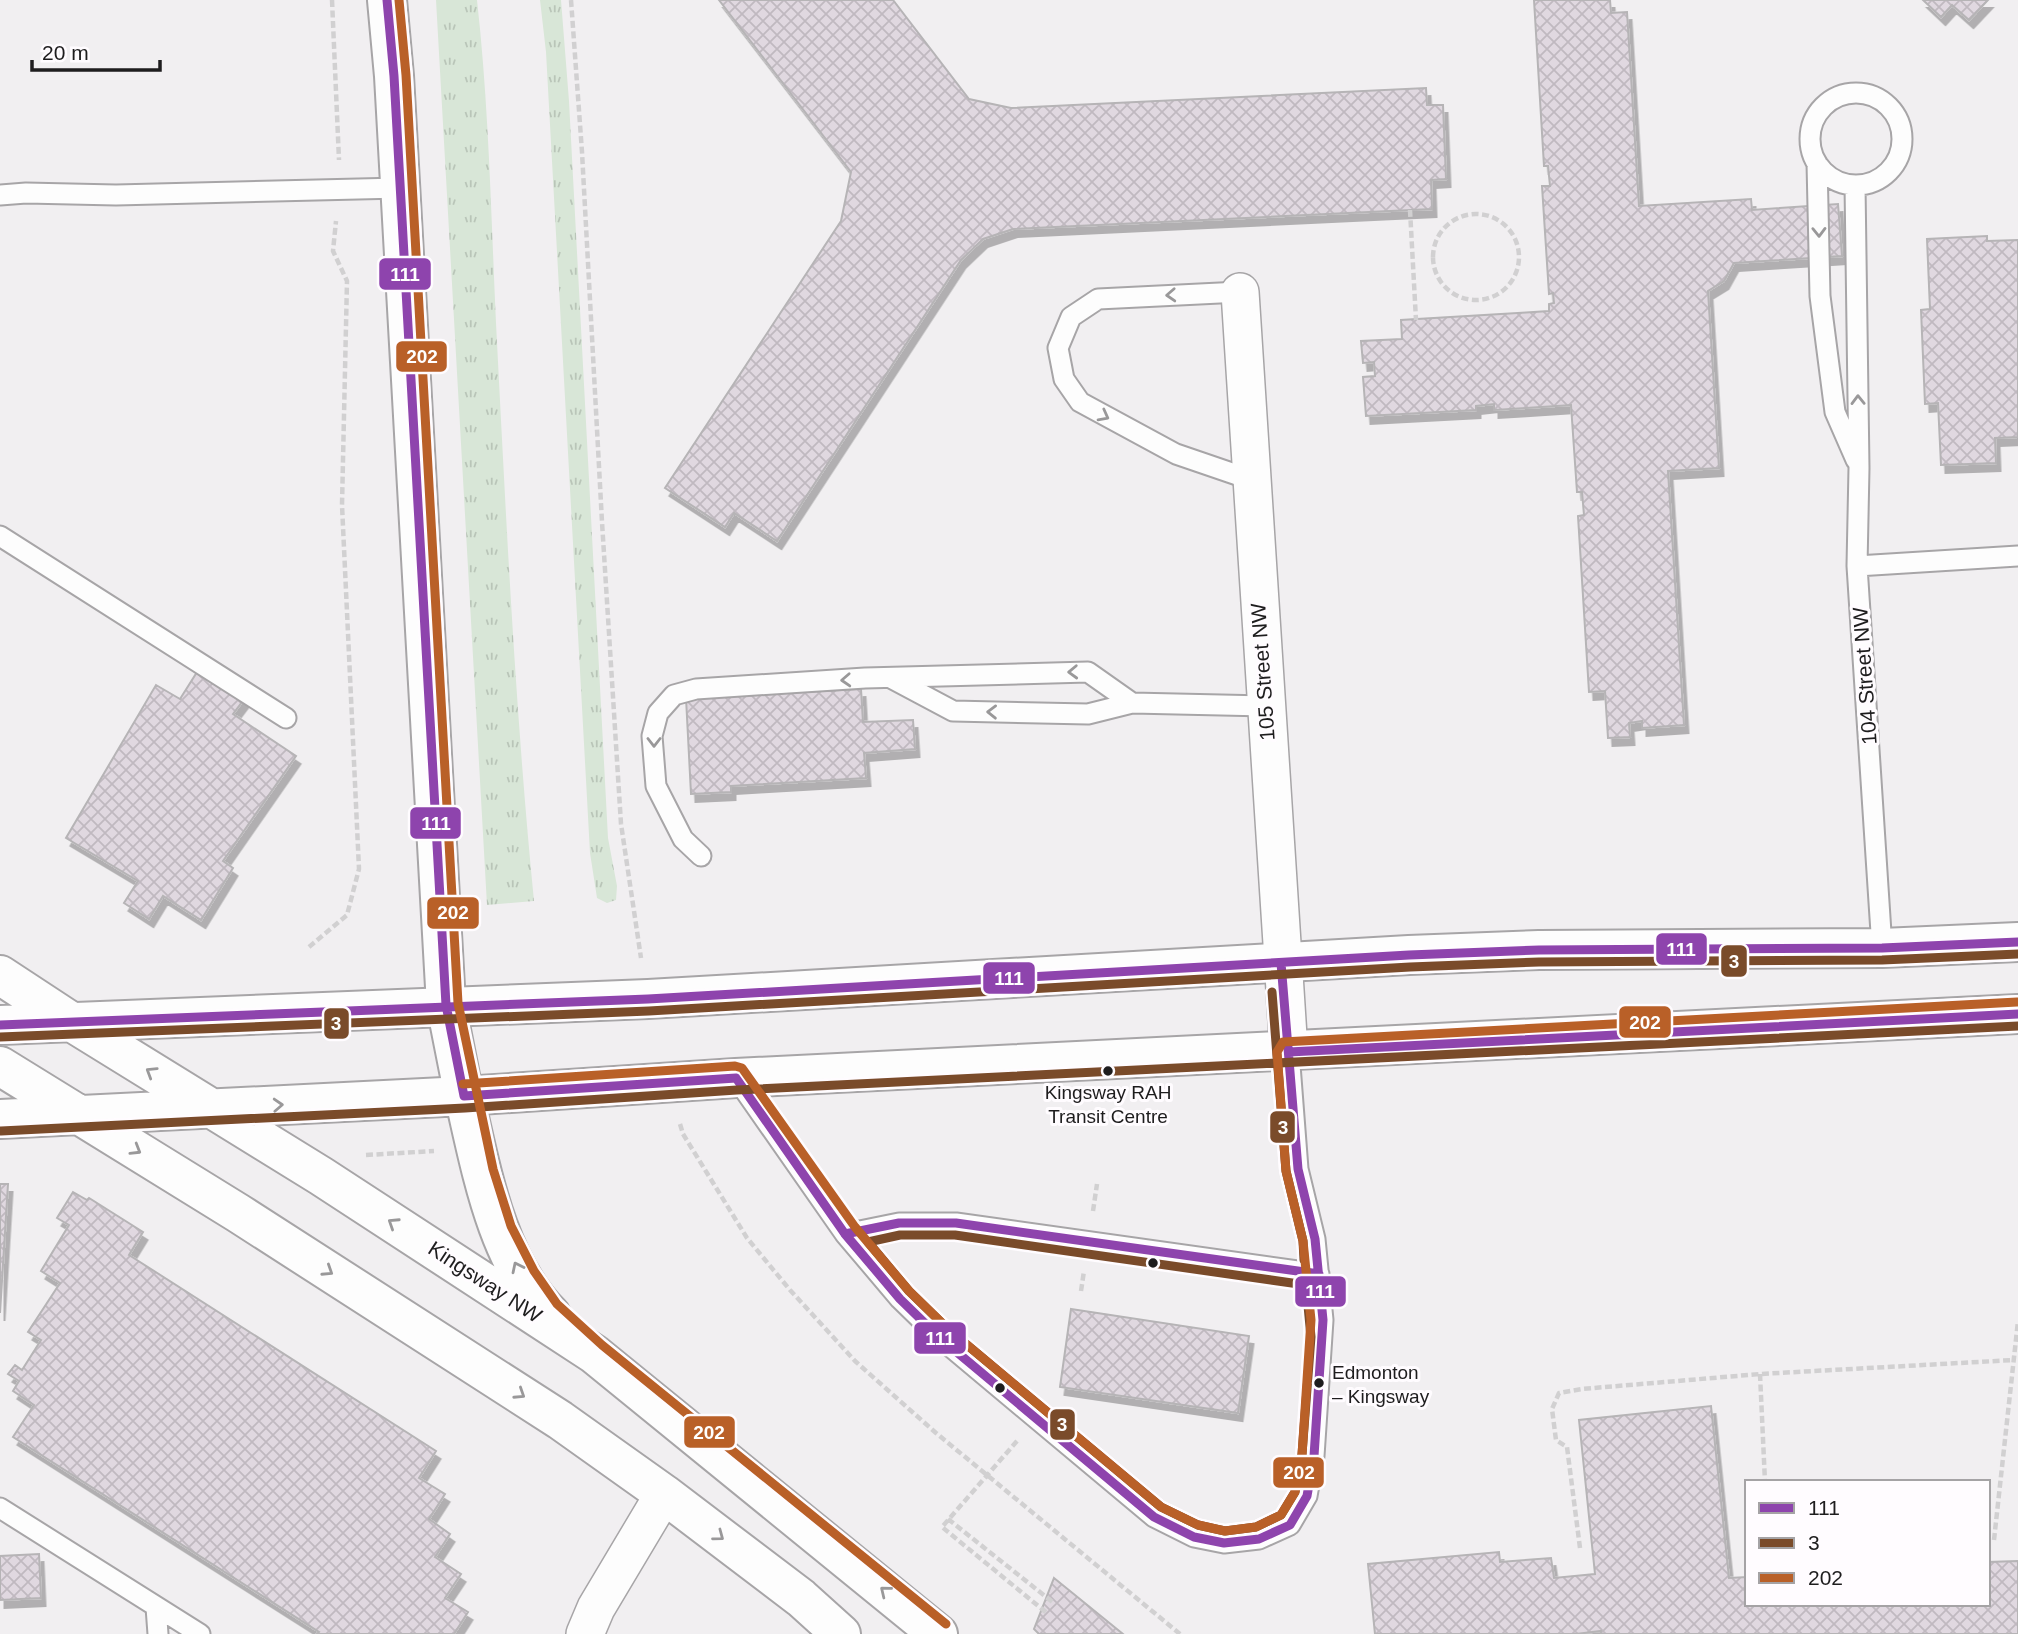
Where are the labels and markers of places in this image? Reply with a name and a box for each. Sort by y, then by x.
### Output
marker: Kingsway RAH Transit Centre [1101,1064,1115,1078]
place label: Kingsway RAH Transit Centre [1045,1082,1171,1127]
unlabelled marker [1146,1256,1160,1270]
place label: Edmonton – Kingsway [1332,1362,1430,1407]
marker: Edmonton – Kingsway [1312,1376,1326,1390]
unlabelled marker [993,1381,1007,1395]

